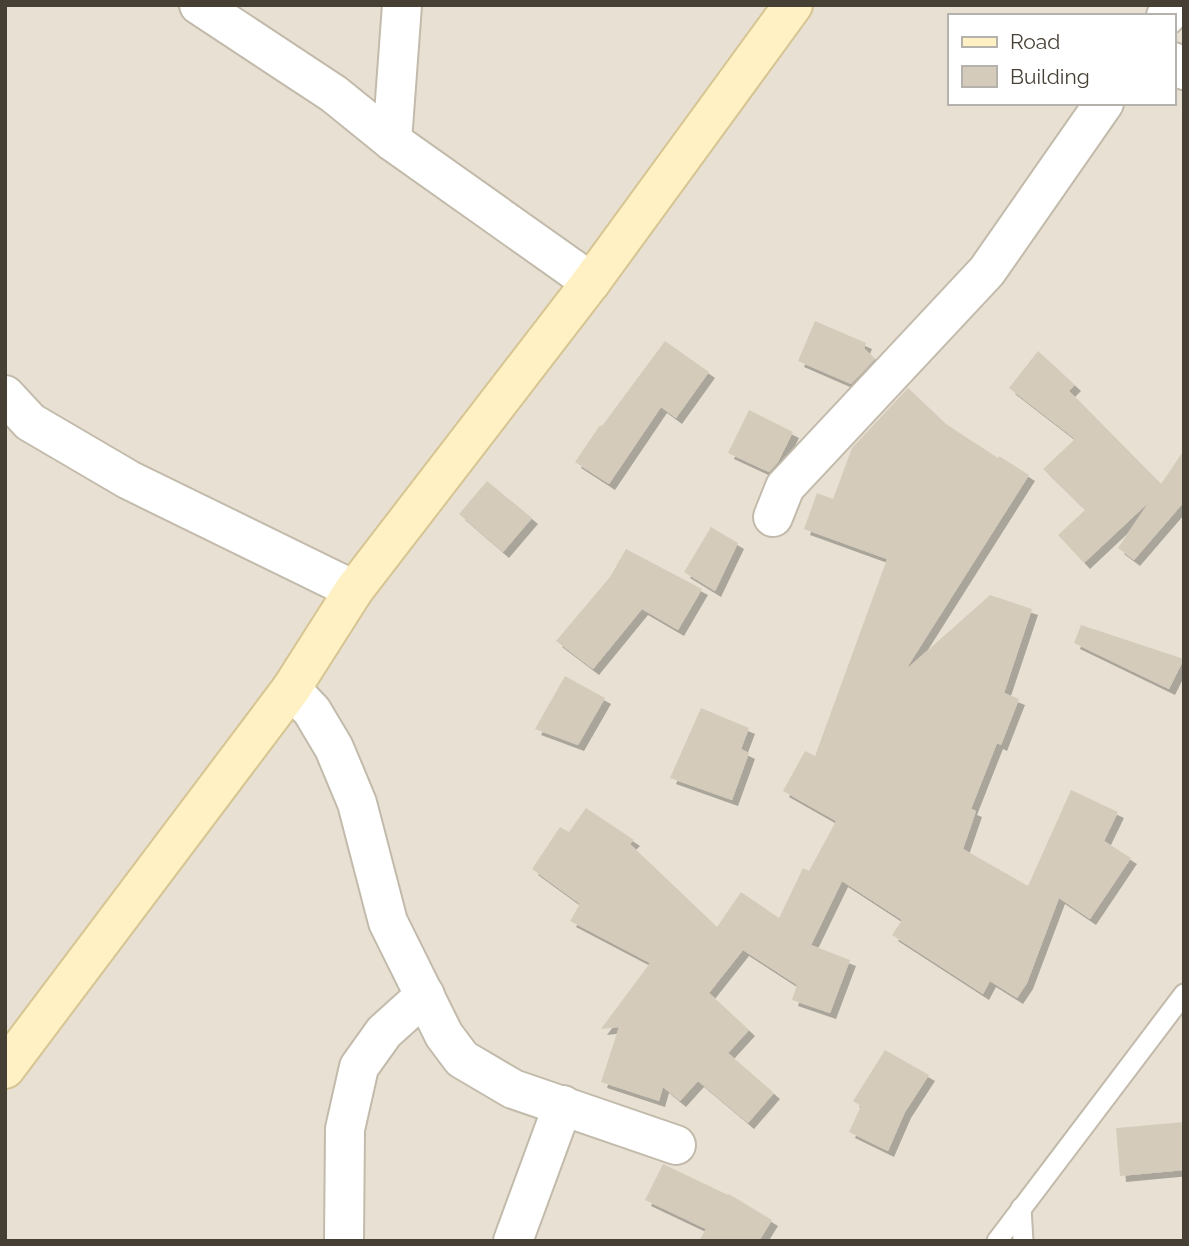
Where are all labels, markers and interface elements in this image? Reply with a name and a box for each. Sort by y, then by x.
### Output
legend [948,14,1175,105]
text: Road [1010,29,1060,54]
text: Building [1010,64,1090,89]

